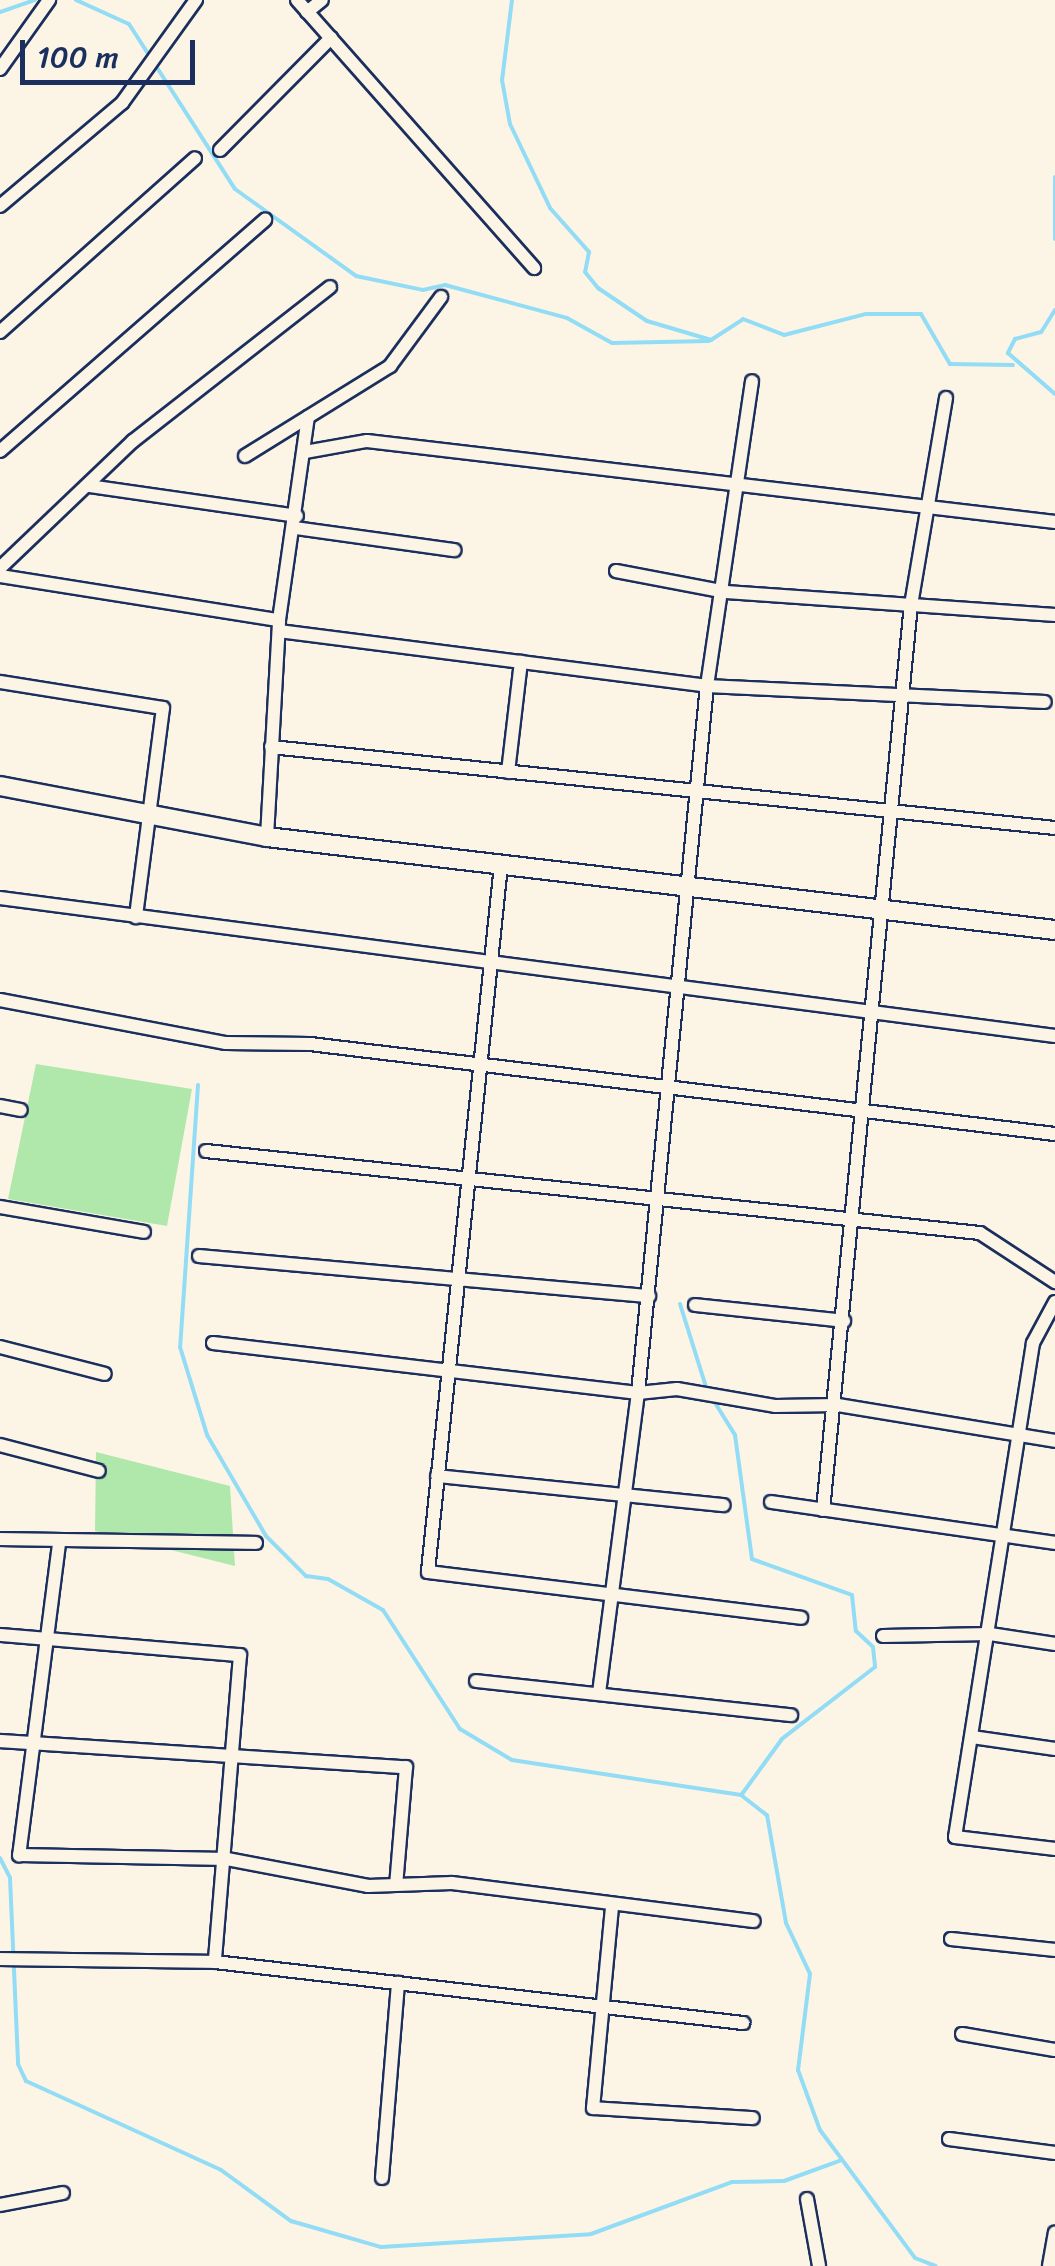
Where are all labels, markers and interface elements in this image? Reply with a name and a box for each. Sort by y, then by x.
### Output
scale bar [25,20,200,82]
text: 100 m [37,30,119,84]

